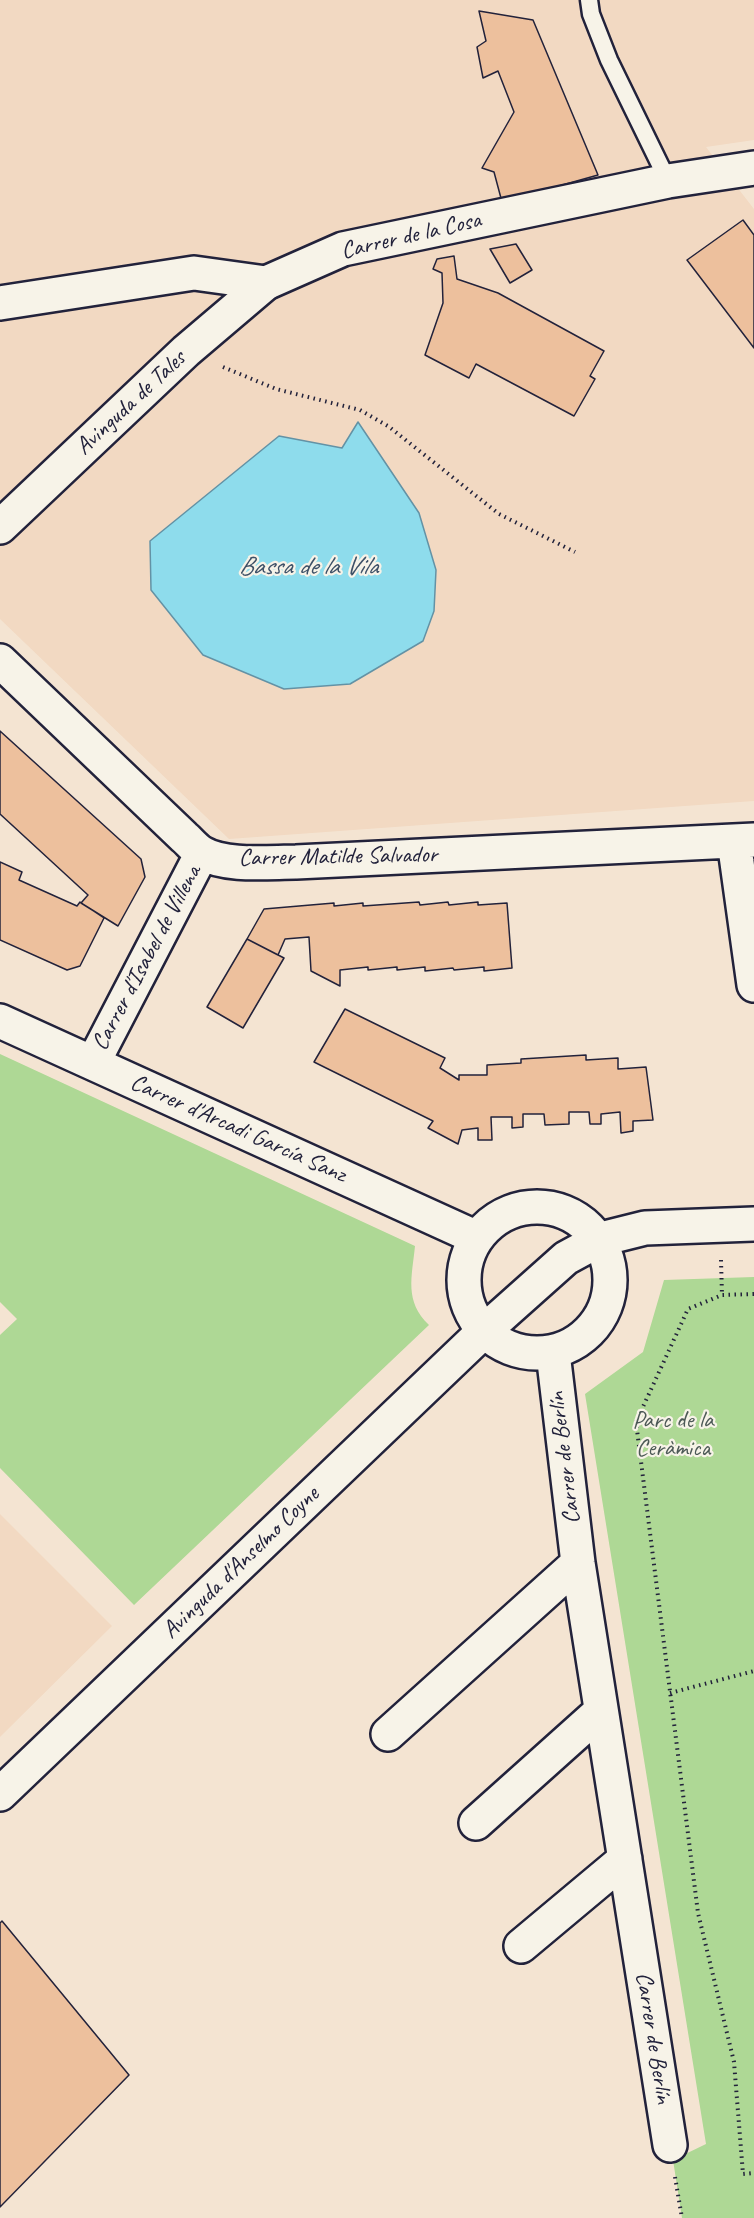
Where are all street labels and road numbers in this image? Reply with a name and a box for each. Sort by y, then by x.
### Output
street label: Carrer de la Cosa [338,206,484,266]
street label: Avinguda de Tales [70,345,192,461]
street label: Carrer Matilde Salvador [238,841,438,873]
street label: Carrer d'Isabel de Villena [86,860,208,1056]
street label: Carrer d'Arcadi García Sanz [126,1068,350,1190]
street label: Carrer de Berlín [543,1390,587,1526]
street label: Avinguda d'Anselmo Coyne [157,1481,325,1645]
street label: Carrer de Berlín [628,1970,678,2106]

